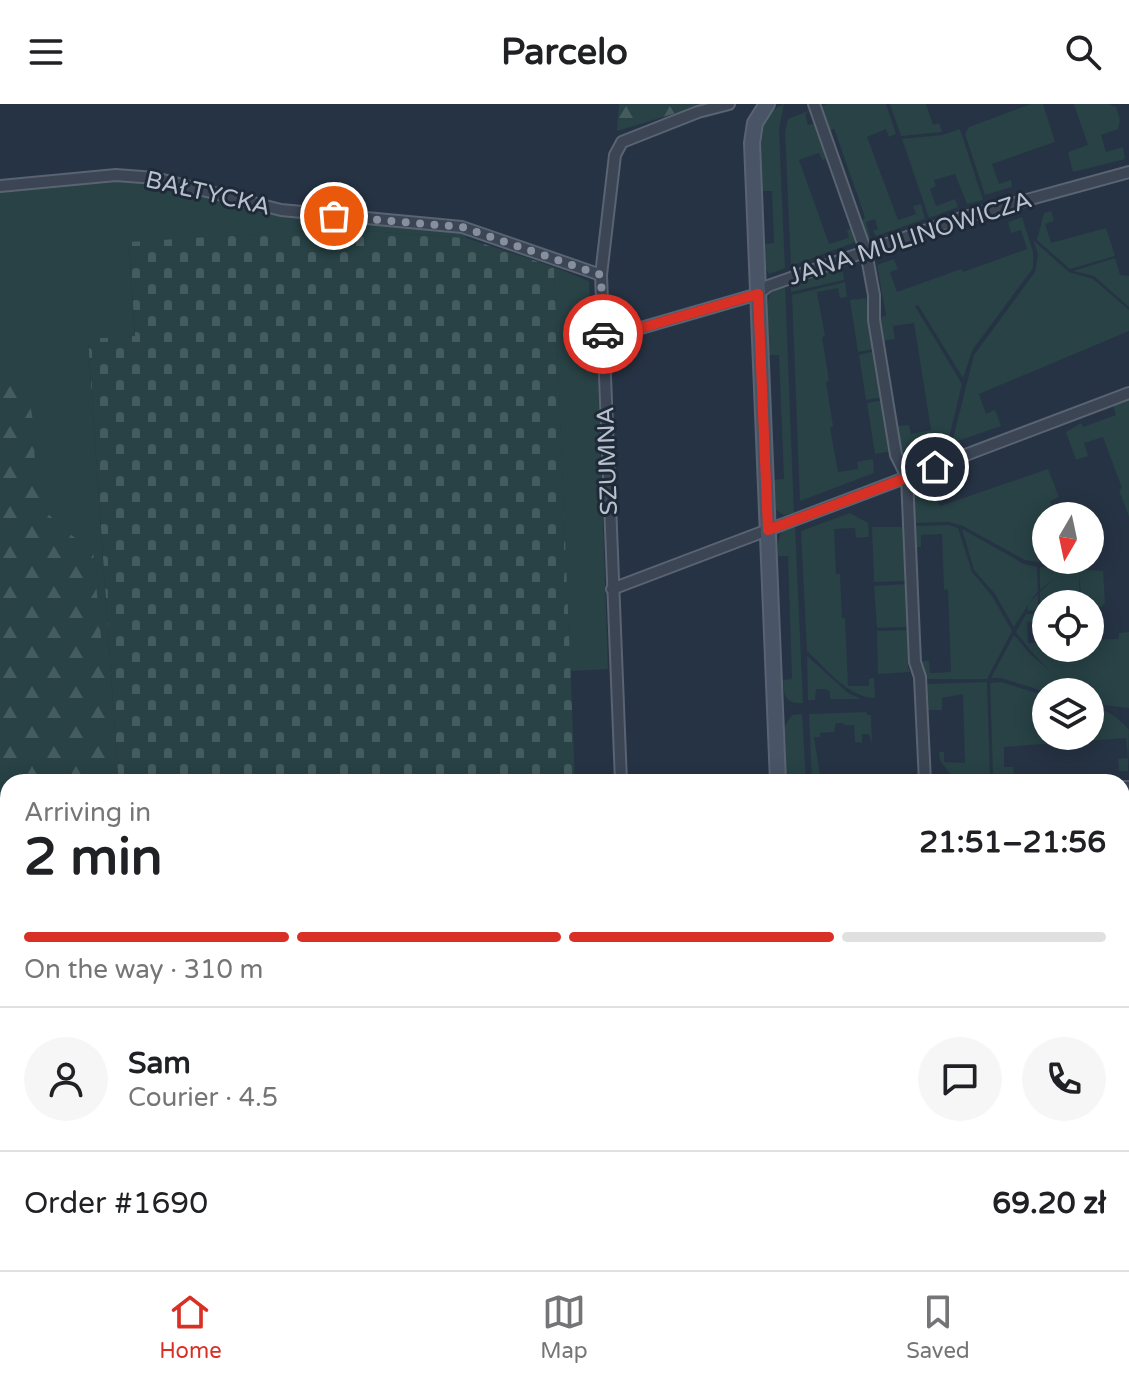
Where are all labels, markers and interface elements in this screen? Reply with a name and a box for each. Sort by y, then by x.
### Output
icon: menu [24,30,68,74]
icon: search [1061,30,1105,74]
text: Parcelo [501,31,628,74]
street label: BAŁTYCKA [143,165,273,222]
pin [300,182,368,250]
street label: JANA MULINOWICZA [785,185,1036,292]
icon: bag [312,194,356,238]
courier [563,294,643,374]
icon: car [581,312,625,356]
street label: SZUMNA [591,406,624,516]
pin [901,433,969,501]
icon: home [913,445,957,489]
north arrow [1032,502,1104,574]
map controls [1032,502,1104,750]
button: locate [1032,590,1104,662]
button: layers [1032,678,1104,750]
text: Arriving in [24,797,151,828]
text: 21:51–21:56 [919,824,1106,861]
text: 2 min [24,826,163,889]
text: On the way · 310 m [24,954,263,985]
button: person [24,1037,108,1121]
button: chat [918,1037,1002,1121]
button: phone [1022,1037,1106,1121]
text: Sam [128,1045,191,1082]
text: Courier · 4.5 [128,1082,278,1113]
text: Order #1690 [24,1185,208,1222]
text: 69.20 zł [992,1185,1106,1222]
tab: Home [159,1290,222,1364]
tab: Map [540,1290,588,1364]
tab: Saved [906,1290,970,1364]

